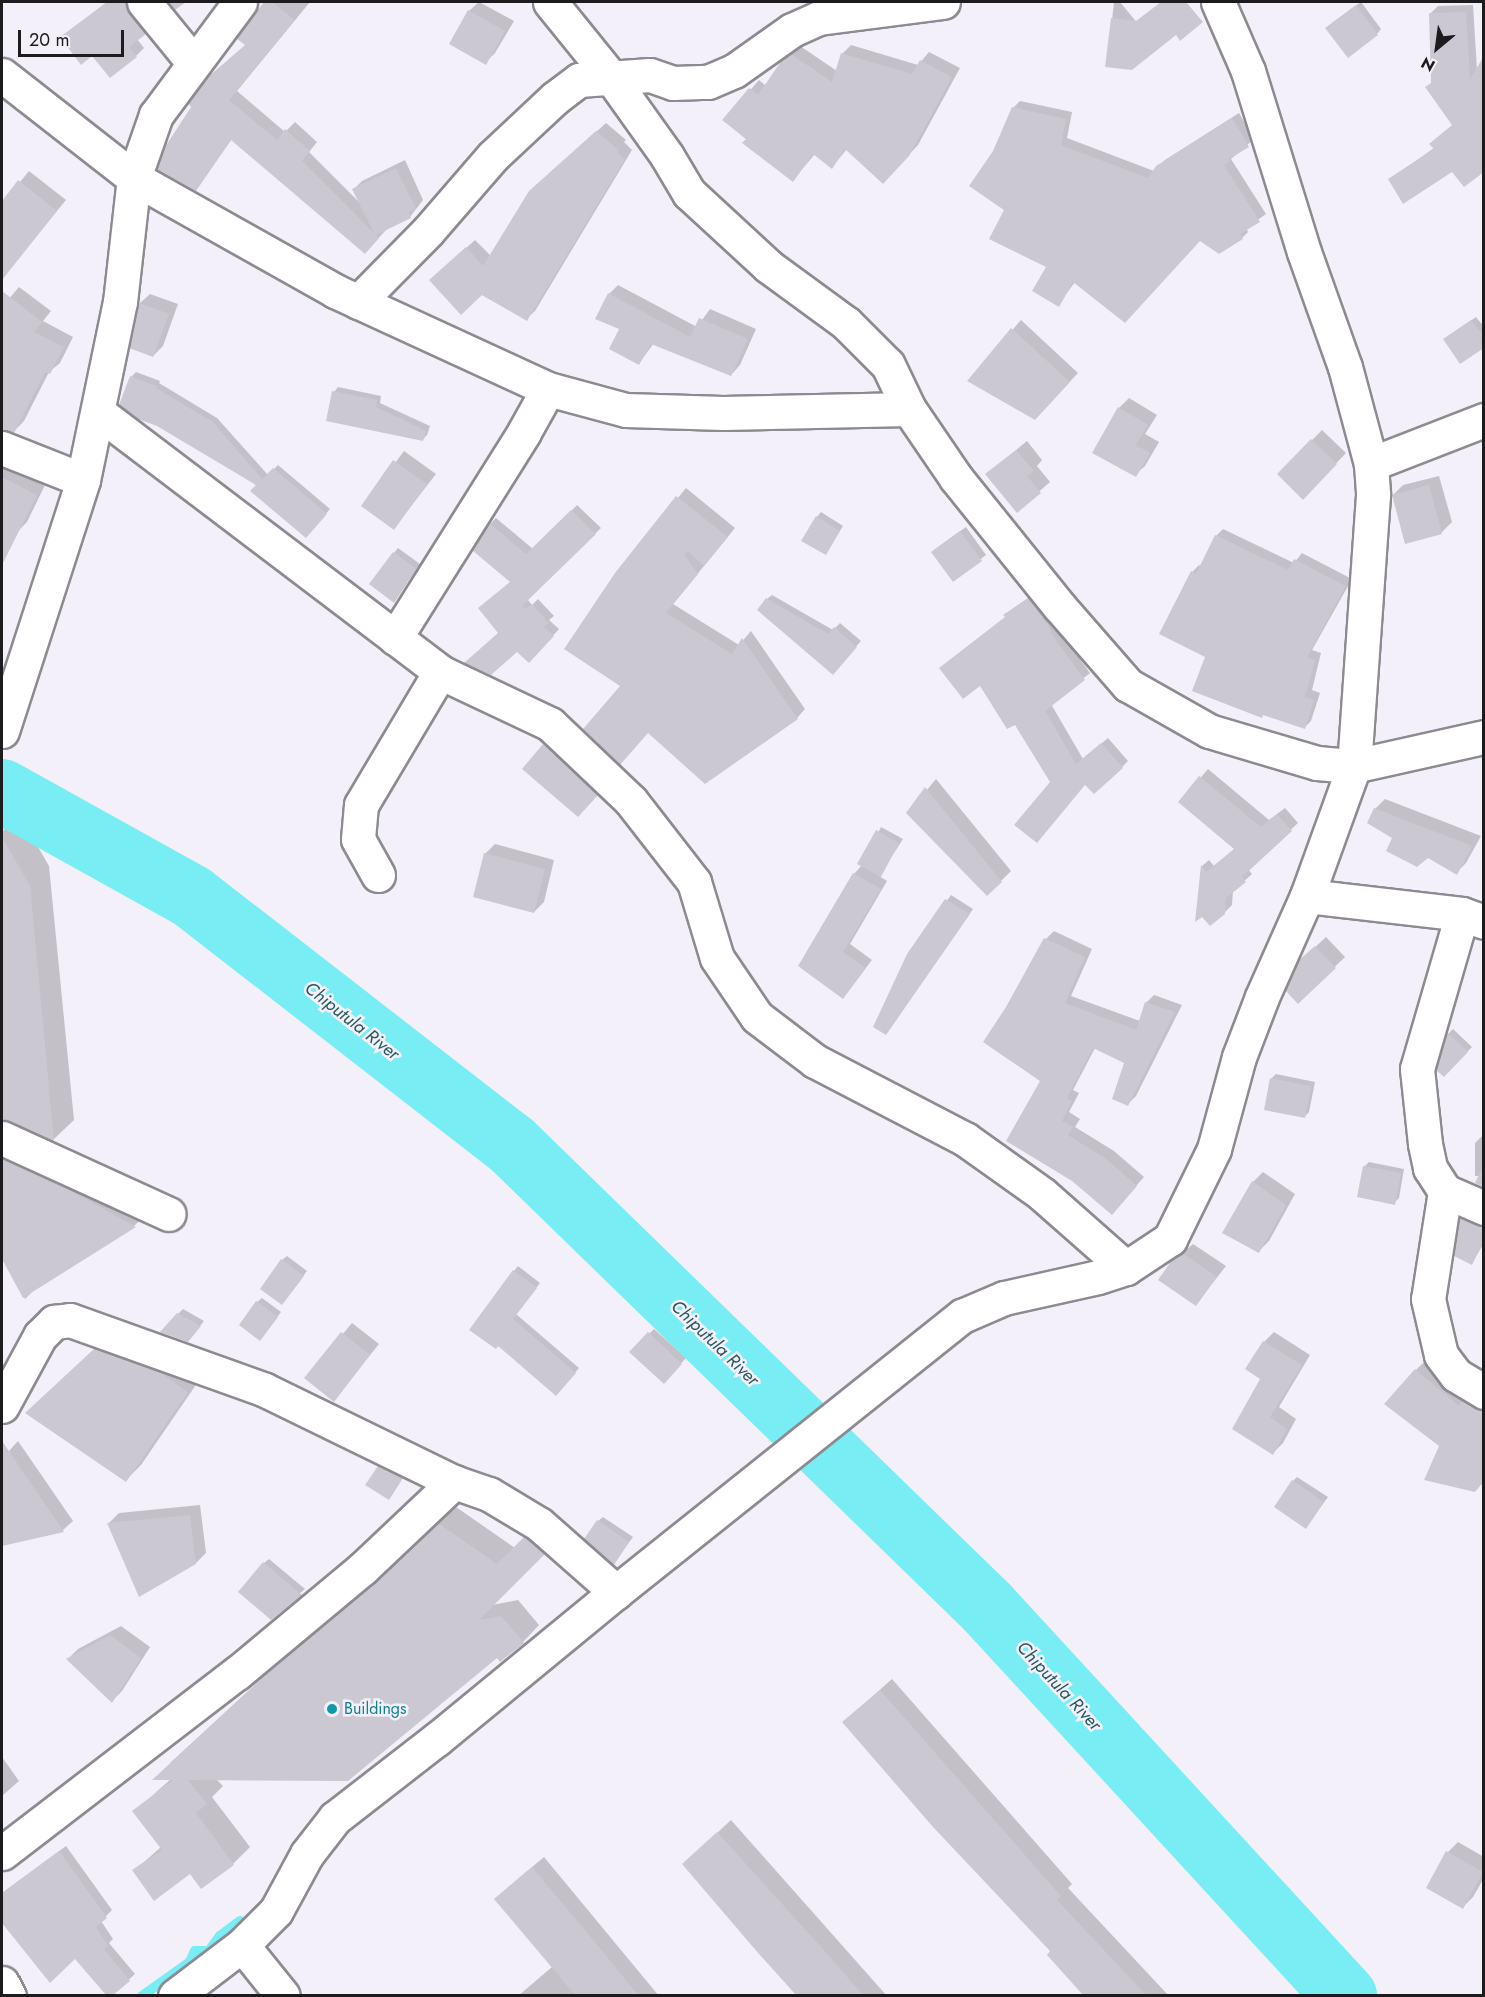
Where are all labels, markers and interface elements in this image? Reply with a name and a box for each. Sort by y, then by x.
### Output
scale bar [21,18,128,56]
north arrow [1407,18,1467,78]
text: 20 m [29,27,69,53]
text: N [1417,51,1439,77]
water label: Chiputula River [300,977,404,1065]
water label: Chiputula River [666,1296,764,1390]
water label: Chiputula River [1012,1637,1106,1735]
place label: Buildings [344,1699,406,1719]
marker: Buildings [325,1702,339,1716]

